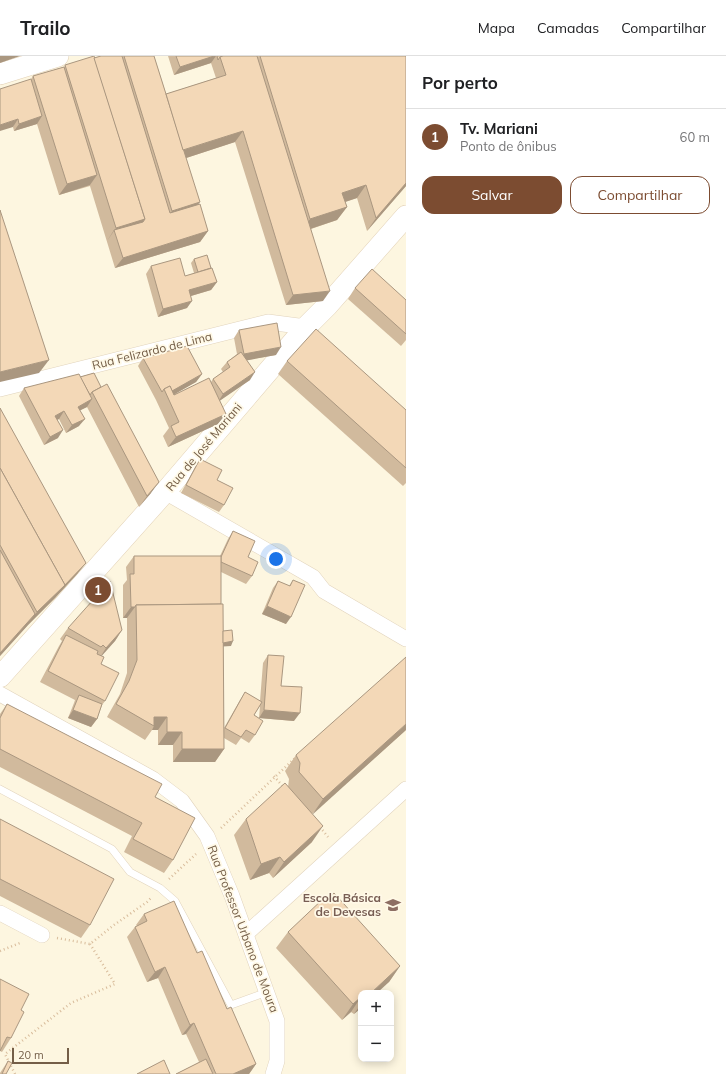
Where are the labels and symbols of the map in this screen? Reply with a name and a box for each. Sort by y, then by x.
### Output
street label: Rua Felizardo de Lima [90,328,213,373]
street label: Rua de José Mariani [162,399,245,494]
your location [266,549,286,569]
pin: 1 [85,575,111,605]
street label: Rua Professor Urbano de Moura [205,843,282,1015]
place label: Escola Básica de Devesas [303,890,381,919]
school or university icon: Escola Básica de Devesas [384,896,402,914]
scale bar [12,1046,69,1065]

